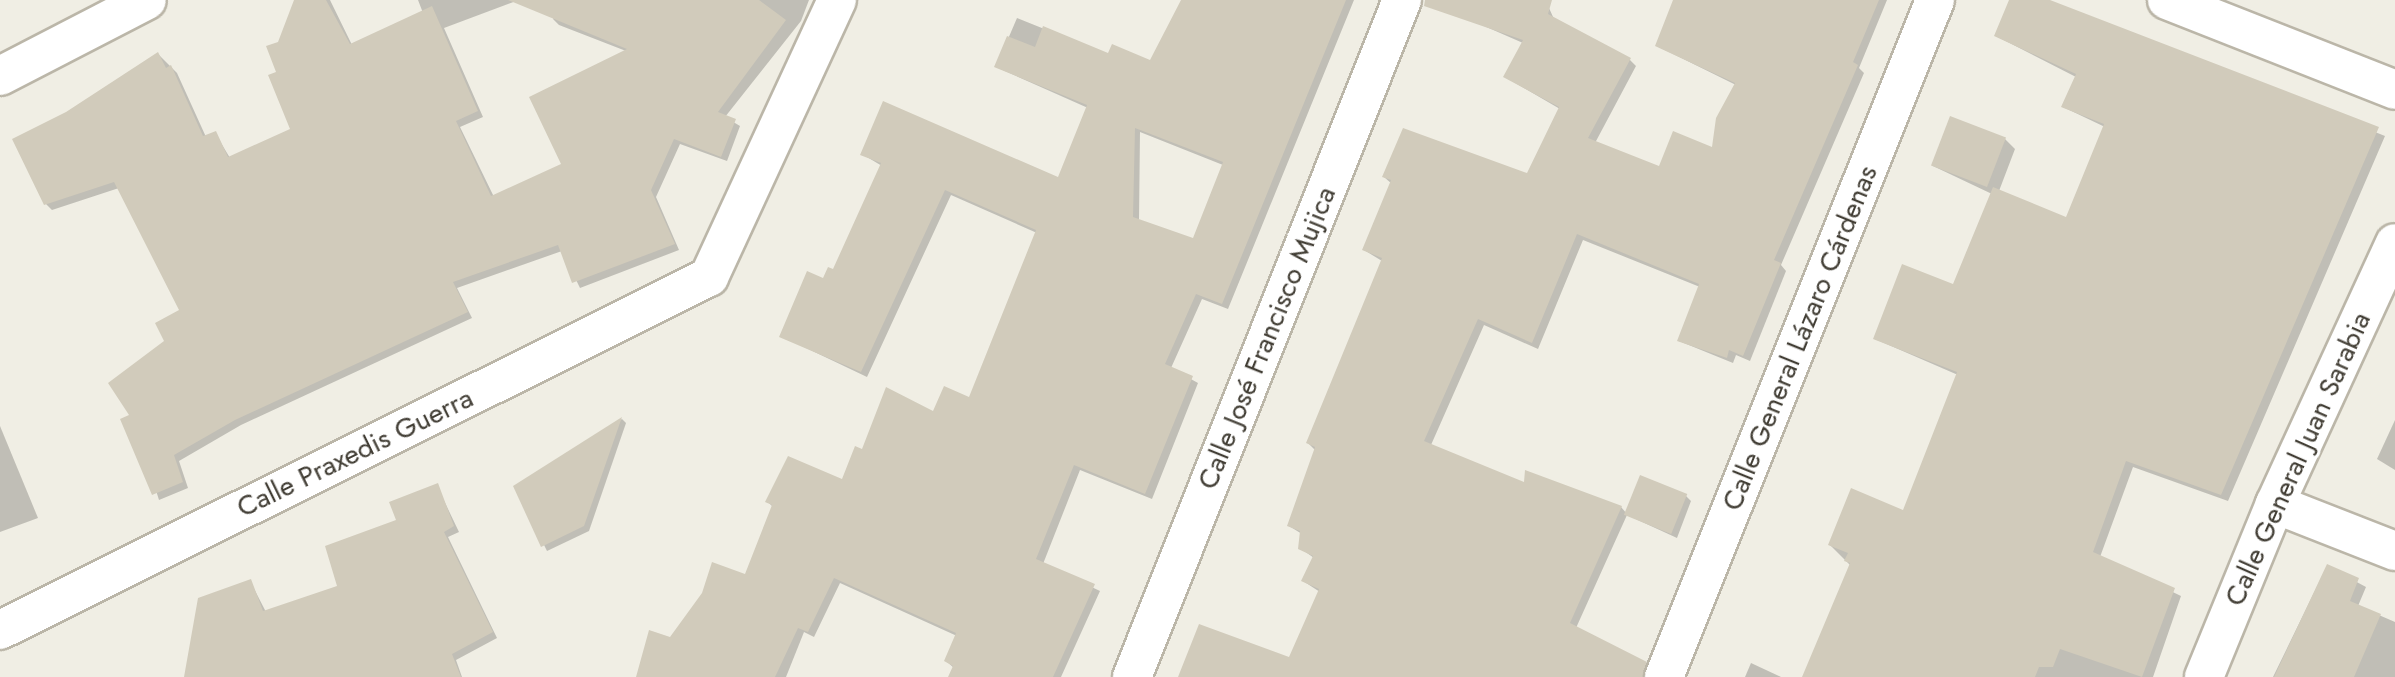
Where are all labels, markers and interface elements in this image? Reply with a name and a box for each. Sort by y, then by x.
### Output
street label: Calle General Lázaro Cárdenas [1715,161,1885,515]
street label: Calle José Francisco Mujica [1191,182,1343,494]
street label: Calle General Juan Sarabia [2218,307,2378,611]
street label: Calle Praxedis Guerra [232,381,478,525]

